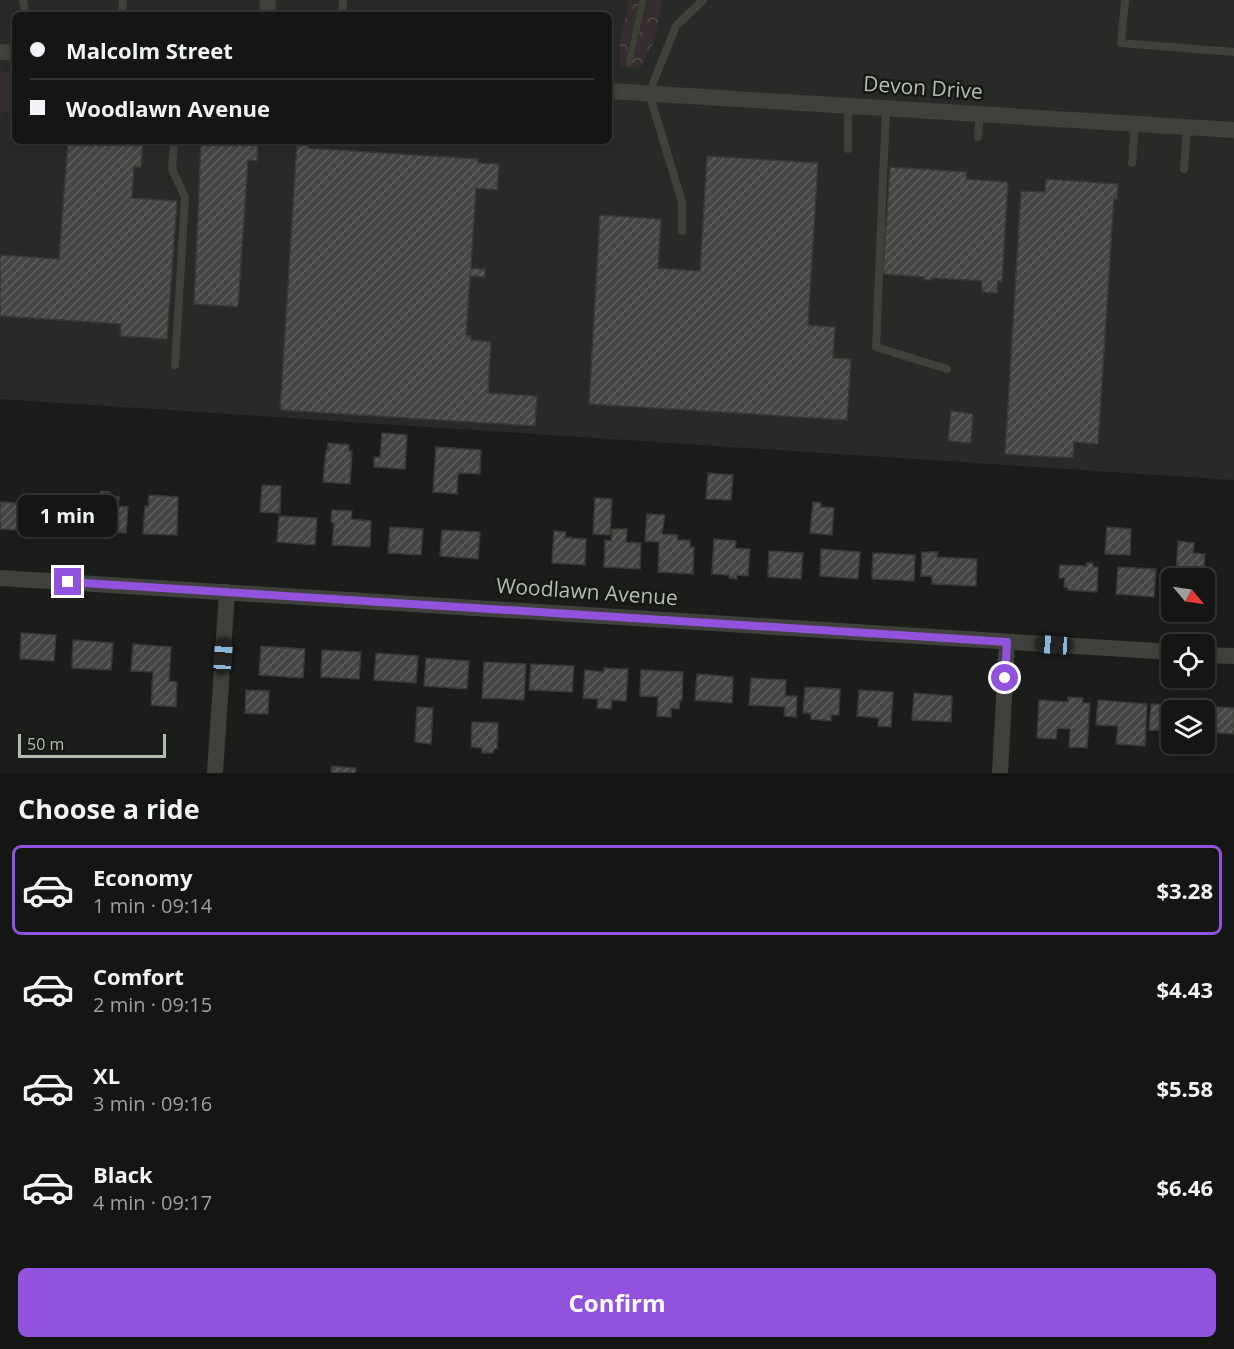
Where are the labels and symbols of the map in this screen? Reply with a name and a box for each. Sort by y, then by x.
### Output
street label: Devon Drive [862,69,984,105]
callout: 1 min [19,495,118,537]
route end [54,568,81,595]
north arrow [1161,568,1215,622]
street label: Woodlawn Avenue [495,571,679,611]
car [1035,635,1073,655]
car [213,637,233,675]
route start [991,664,1018,691]
scale bar [18,731,166,758]

